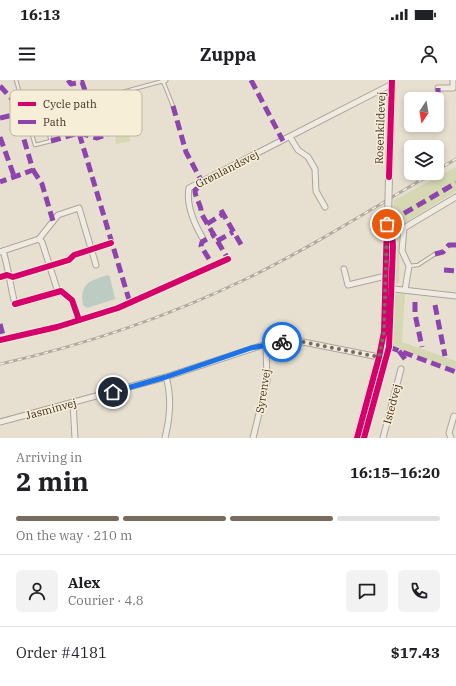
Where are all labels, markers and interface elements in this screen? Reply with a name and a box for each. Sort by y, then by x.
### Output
text: 16:13 [20,5,61,24]
icon: menu [16,43,38,65]
text: Zuppa [200,43,256,66]
icon: person [418,43,440,65]
legend [10,90,142,136]
street label: Rosenkildevej [372,92,388,164]
north arrow [404,92,444,132]
map controls [404,92,444,180]
text: Cycle path [43,97,97,111]
text: Path [43,115,66,129]
button: layers [404,140,444,180]
street label: Grønlandsvej [193,147,261,191]
pin [370,207,404,241]
icon: bag [376,213,398,235]
courier [262,322,302,362]
icon: bike [271,331,293,353]
street label: Syrenvej [253,368,273,414]
pin [96,375,130,409]
icon: home [102,381,124,403]
street label: Istedvej [380,383,404,425]
street label: Jasminvej [24,395,78,423]
text: Arriving in [16,449,82,466]
text: 16:15–16:20 [350,463,440,482]
text: 2 min [16,464,89,498]
text: On the way · 210 m [16,527,132,544]
button: person [16,570,58,612]
button: chat [346,570,388,612]
button: phone [398,570,440,612]
text: Alex [68,573,100,592]
text: Courier · 4.8 [68,592,144,609]
text: Order #4181 [16,643,107,662]
text: $17.43 [391,643,440,662]

